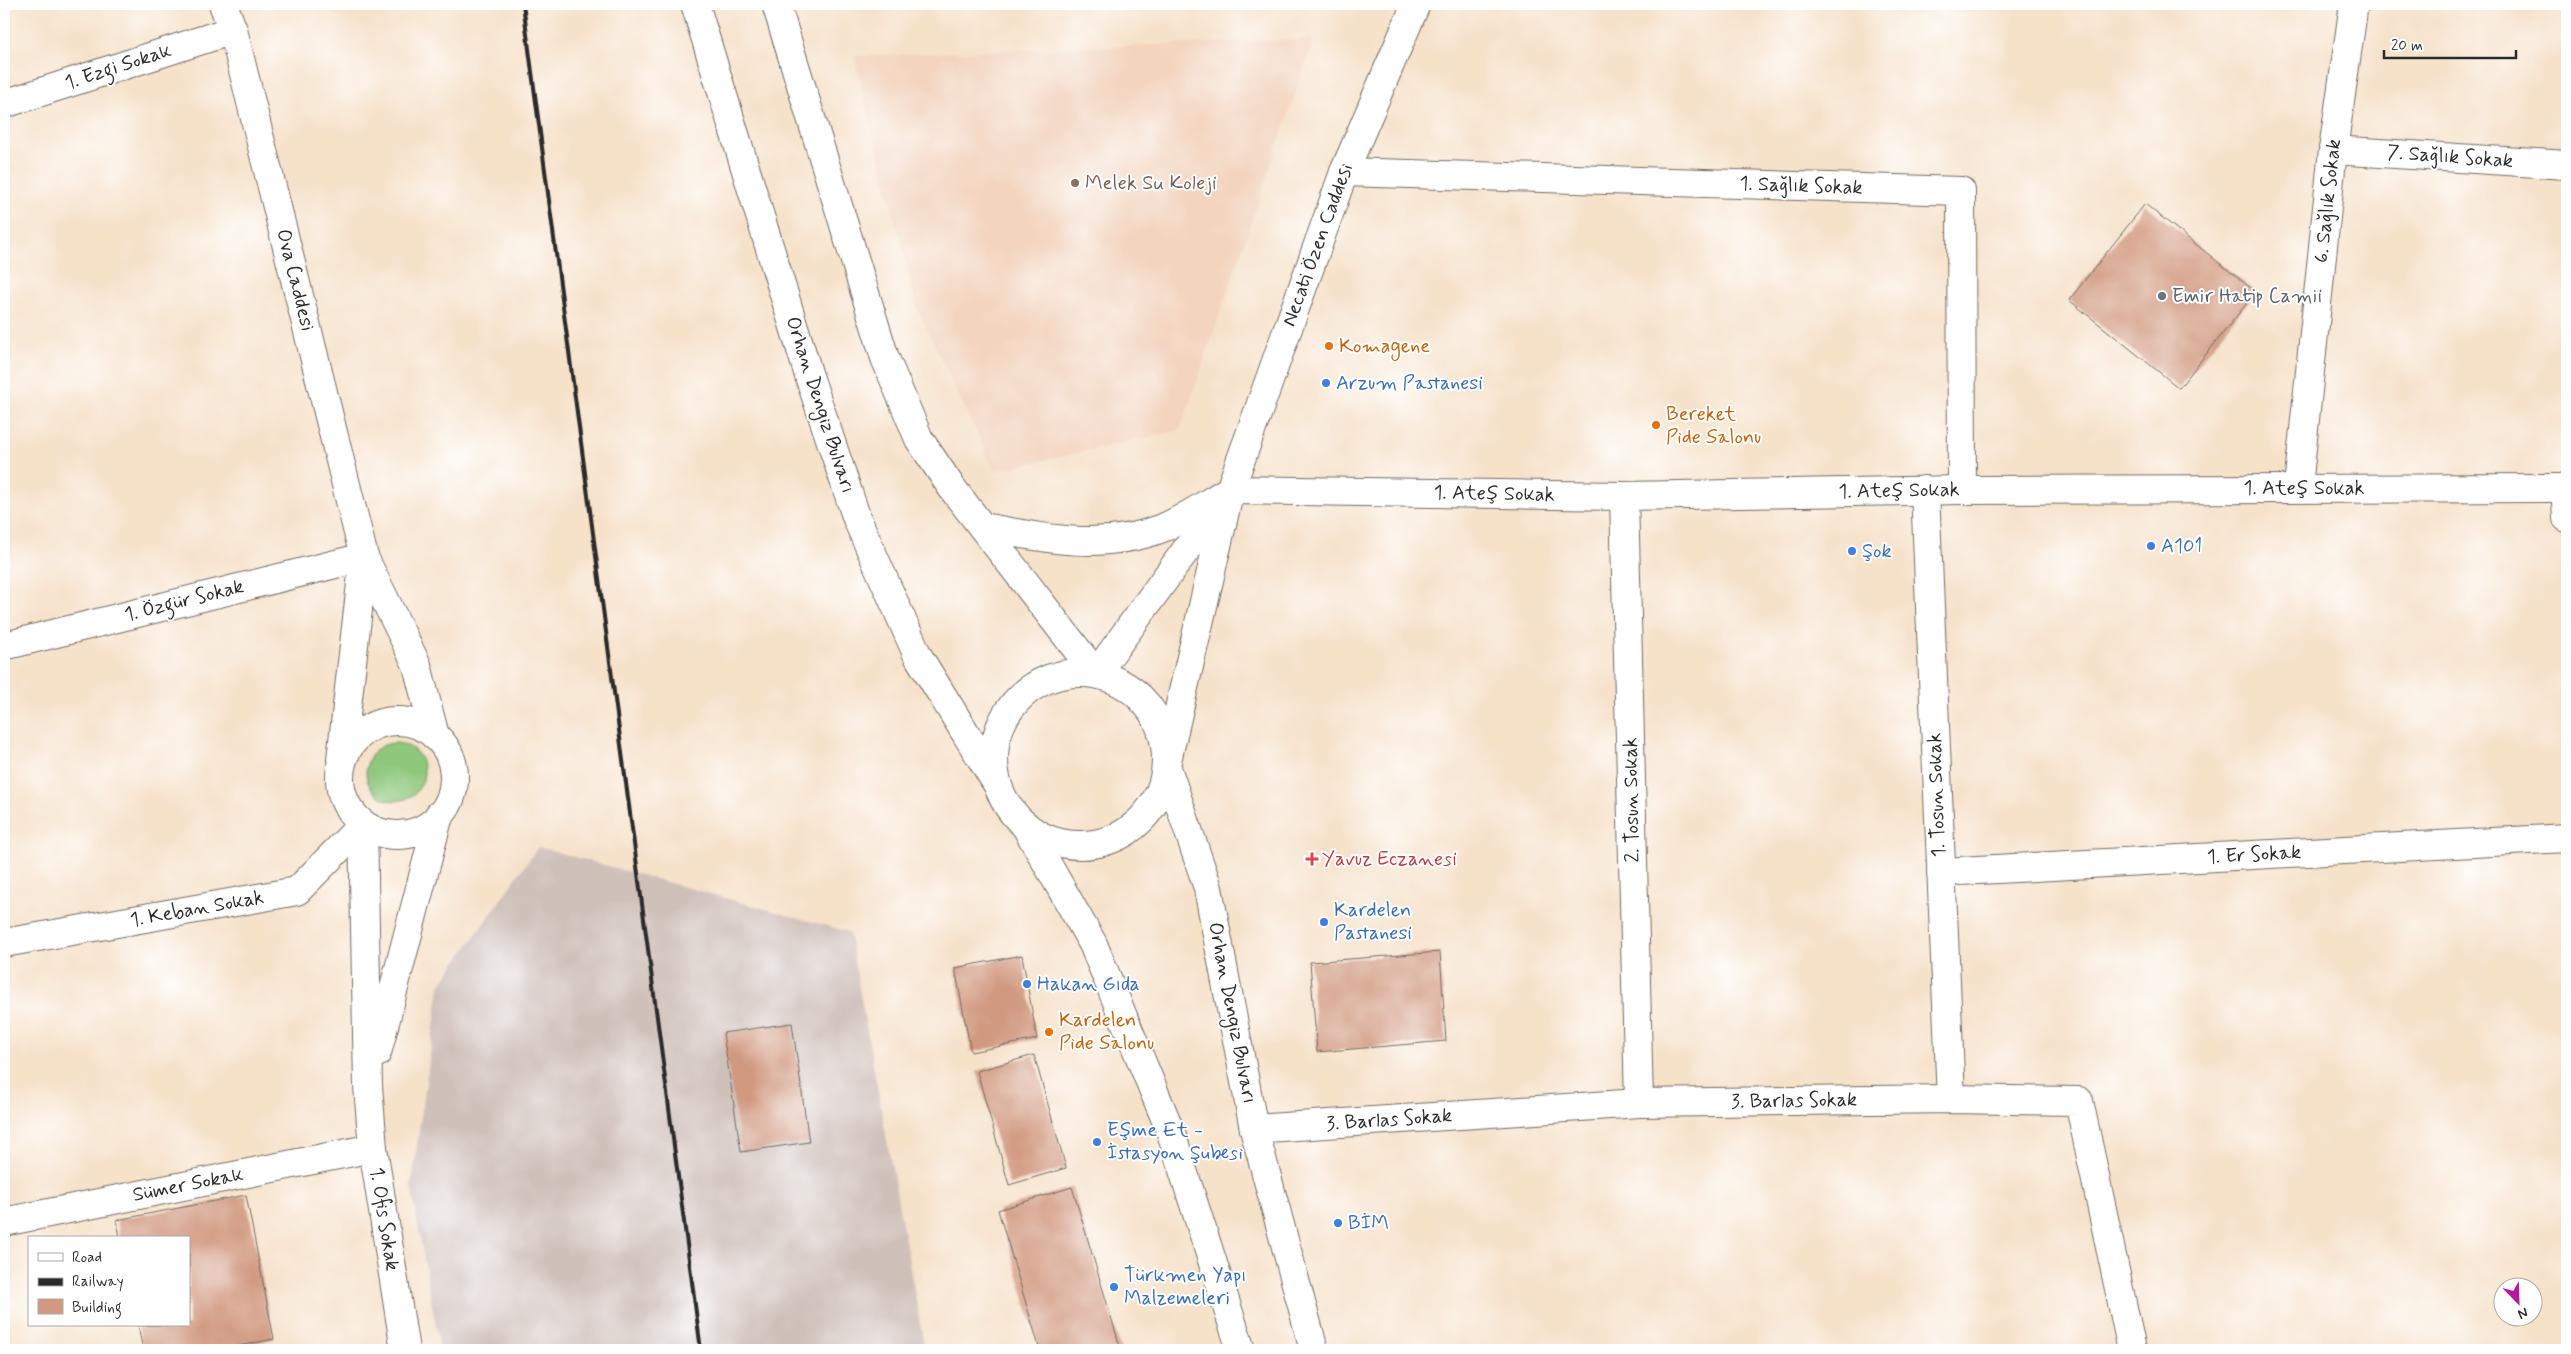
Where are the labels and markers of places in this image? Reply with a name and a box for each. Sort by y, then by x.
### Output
place label: Melek Su Koleji [1085,170,1217,197]
marker: Melek Su Koleji [1069,177,1081,189]
place label: Emir Hatip Camii [2172,283,2322,310]
marker: Emir Hatip Camii [2156,290,2168,302]
place label: Komagene [1339,333,1430,361]
marker: Komagene [1323,340,1335,352]
place label: Arzum Pastanesi [1336,370,1483,397]
marker: Arzum Pastanesi [1320,377,1332,389]
place label: Bereket Pide Salonu [1666,401,1761,451]
marker: Bereket Pide Salonu [1650,419,1662,431]
place label: A101 [2161,533,2202,560]
place label: Şok [1862,538,1892,565]
marker: A101 [2145,540,2157,552]
marker: Şok [1846,545,1858,557]
place label: Yavuz Eczanesi [1322,846,1457,873]
marker: Yavuz Eczanesi [1306,853,1318,865]
place label: Kardelen Pastanesi [1334,897,1412,947]
marker: Kardelen Pastanesi [1318,916,1330,928]
place label: Hakan Gıda [1037,971,1140,998]
marker: Hakan Gıda [1021,978,1033,990]
place label: Kardelen Pide Salonu [1059,1007,1154,1057]
marker: Kardelen Pide Salonu [1043,1026,1055,1038]
place label: Eşme Et - İstasyon Şubesi [1107,1117,1243,1167]
marker: Eşme Et - İstasyon Şubesi [1091,1136,1103,1148]
place label: BİM [1348,1210,1389,1237]
marker: BİM [1332,1217,1344,1229]
place label: Türkmen Yapı Malzemeleri [1124,1262,1247,1312]
marker: Türkmen Yapı Malzemeleri [1108,1281,1120,1293]

